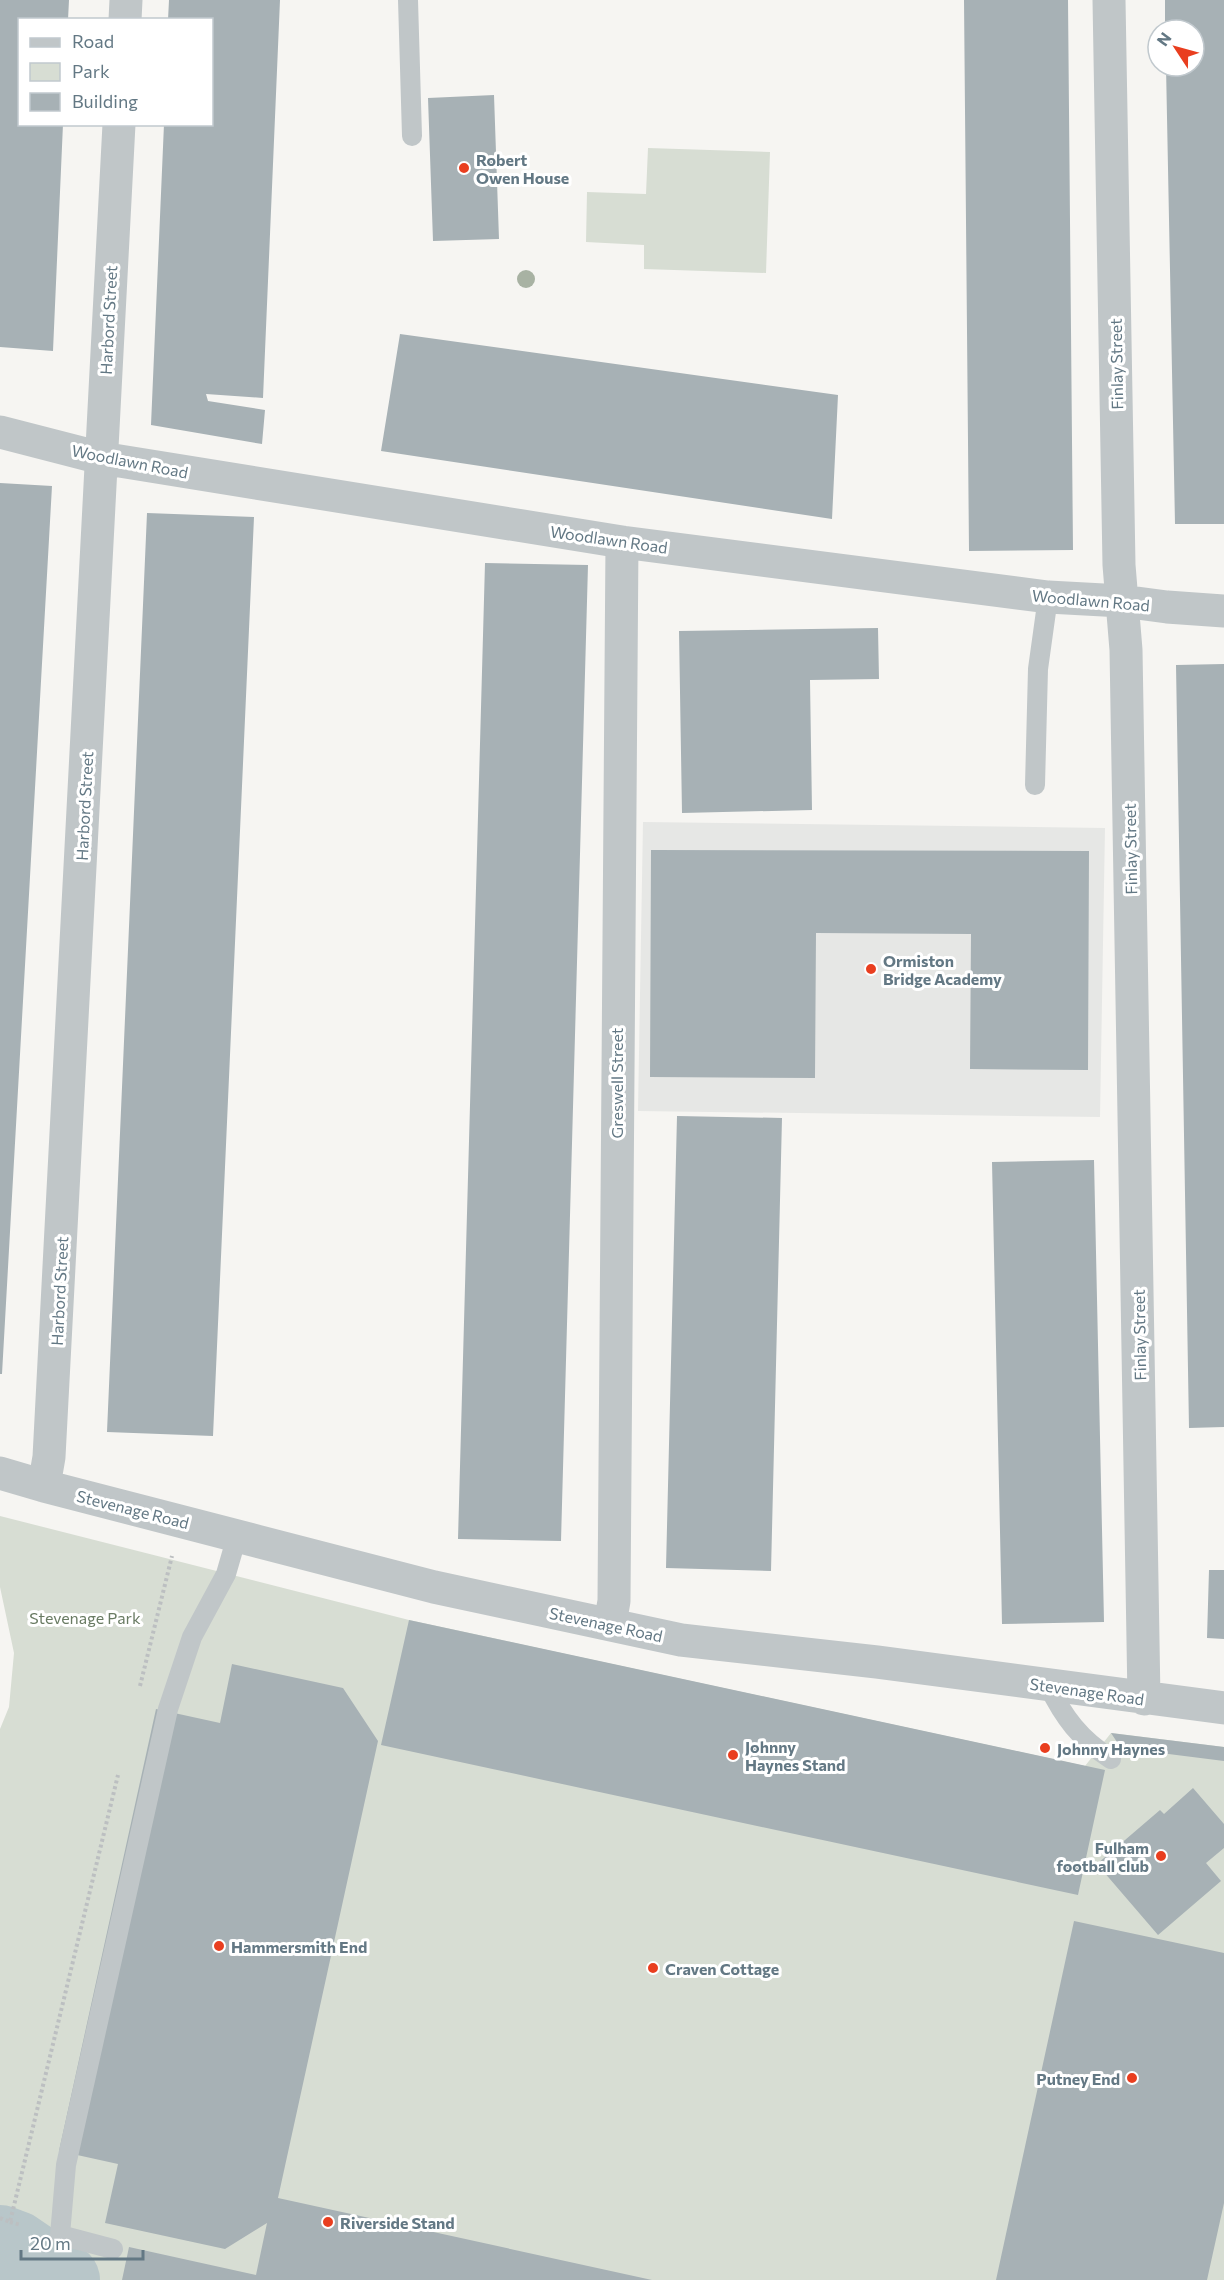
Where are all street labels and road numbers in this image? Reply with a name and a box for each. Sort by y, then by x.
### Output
street label: Harbord Street [96,264,120,375]
street label: Finlay Street [1106,318,1126,410]
street label: Woodlawn Road [70,440,190,482]
street label: Woodlawn Road [549,521,669,557]
street label: Woodlawn Road [1031,585,1151,615]
street label: Harbord Street [72,750,96,861]
street label: Finlay Street [1120,803,1140,895]
street label: Greswell Street [607,1027,626,1138]
street label: Harbord Street [47,1235,71,1346]
street label: Finlay Street [1129,1289,1149,1381]
street label: Stevenage Road [75,1486,191,1532]
street label: Stevenage Road [548,1603,664,1645]
street label: Stevenage Road [1029,1674,1145,1708]

